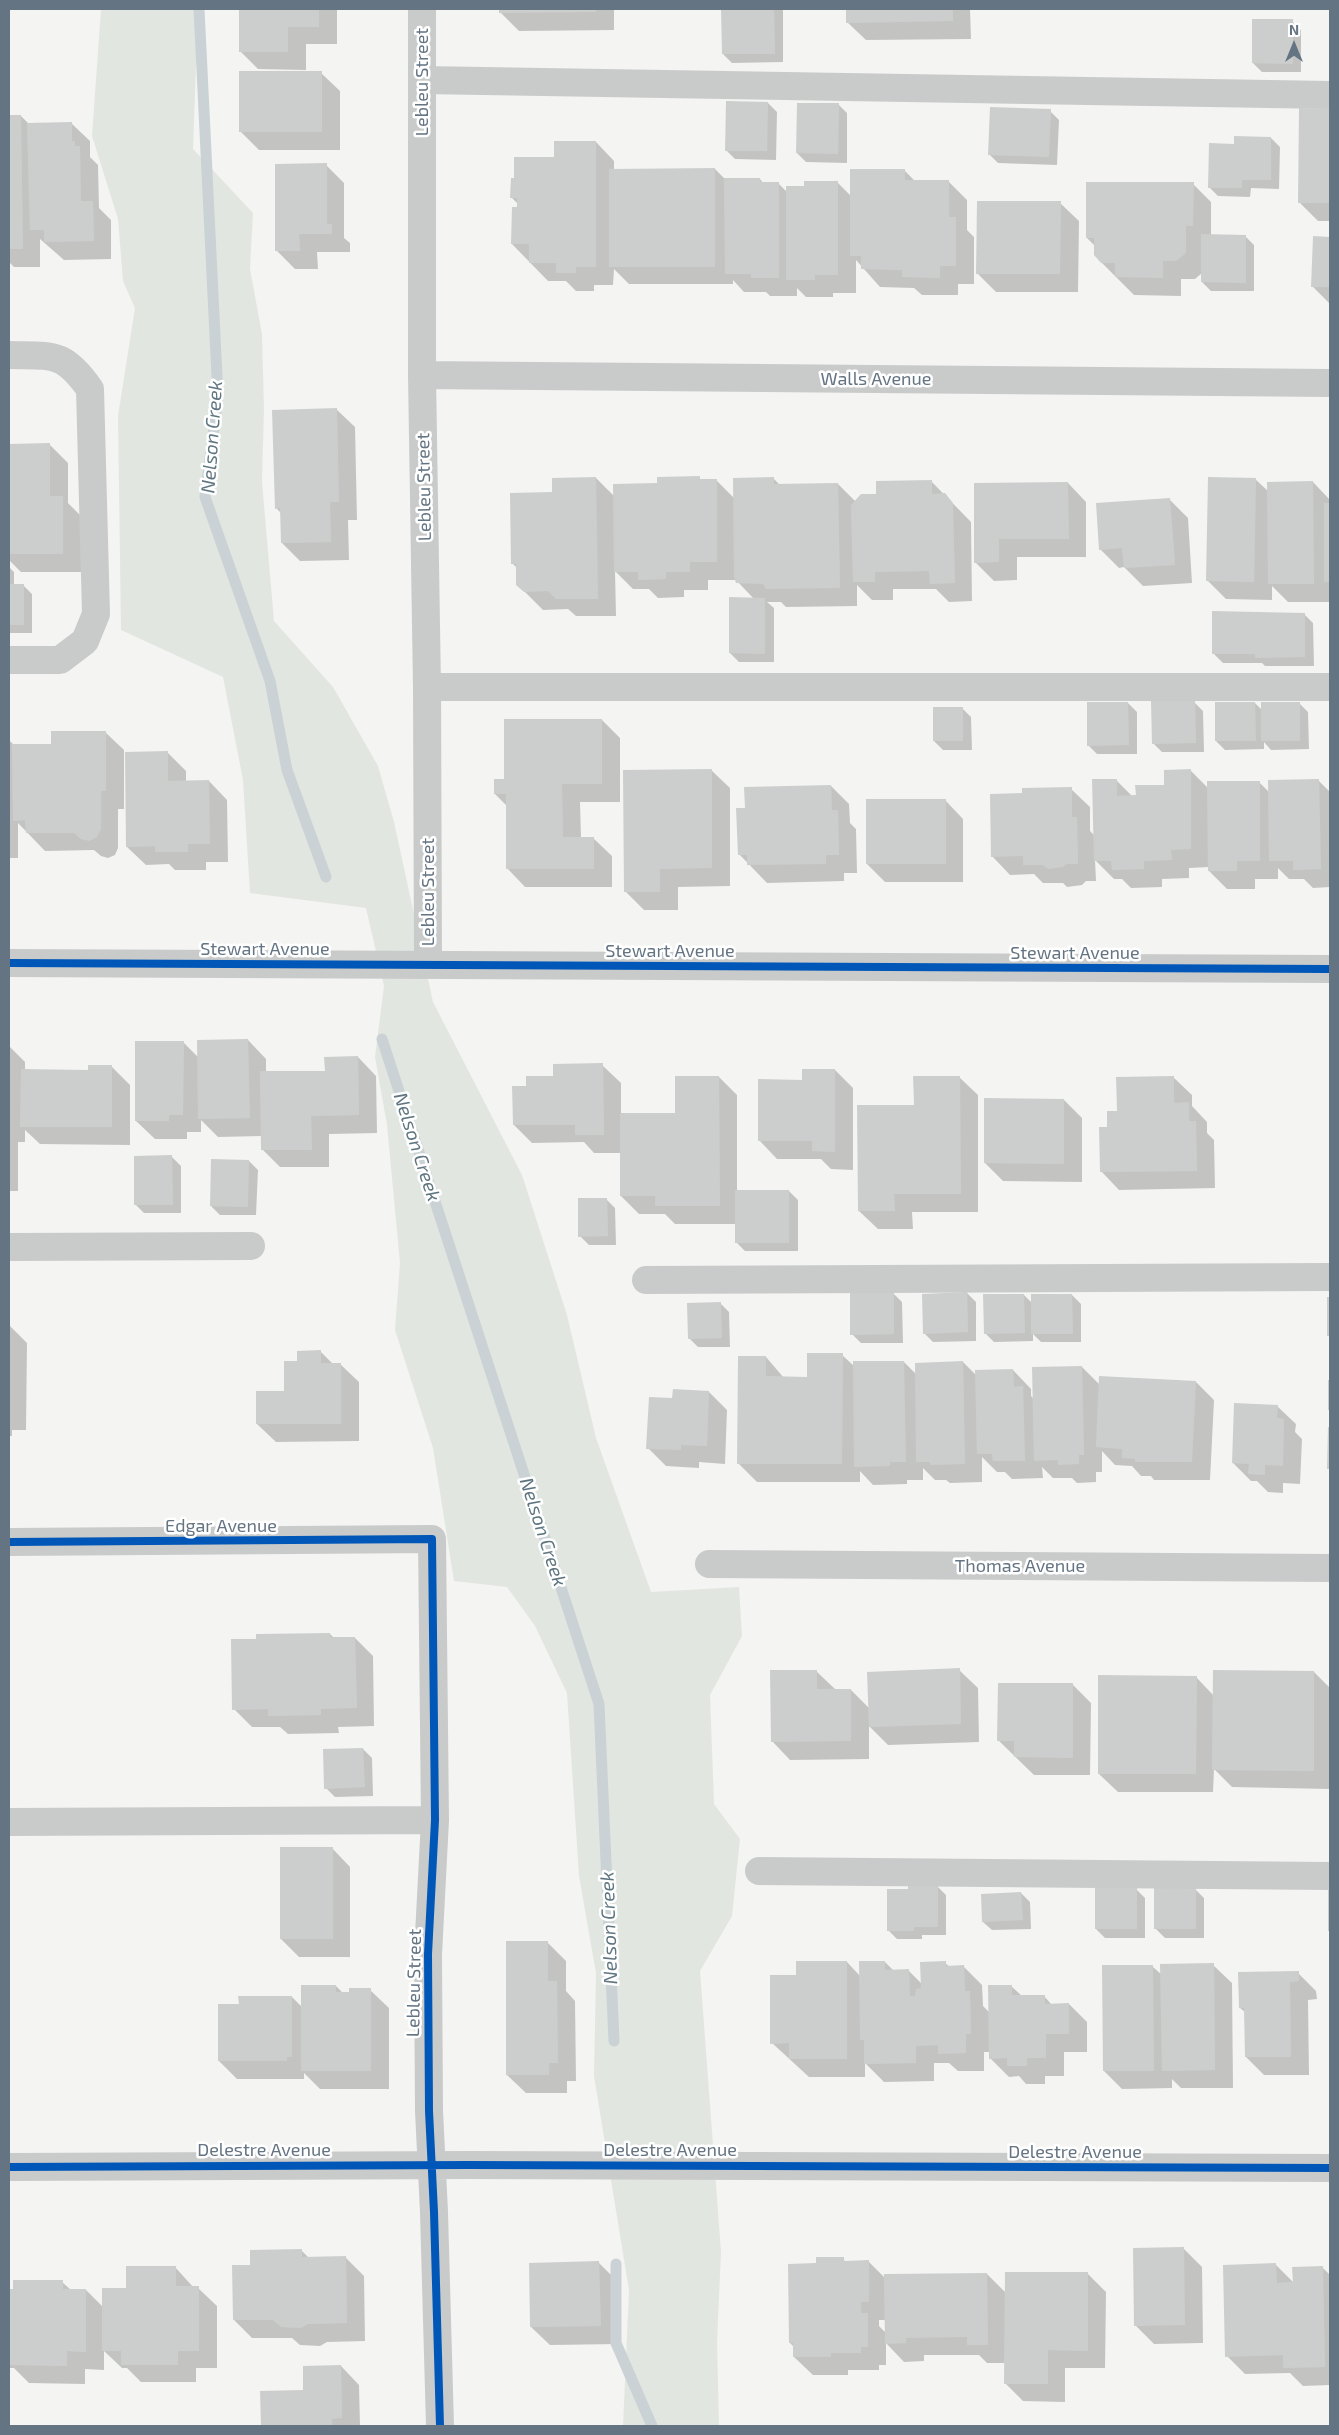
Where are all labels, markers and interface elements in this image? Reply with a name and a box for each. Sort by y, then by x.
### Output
north arrow [1269,20,1319,70]
text: N [1289,21,1299,38]
street label: Lebleu Street [411,28,433,136]
street label: Walls Avenue [821,368,931,390]
water label: Nelson Creek [197,380,227,494]
street label: Lebleu Street [412,433,436,541]
street label: Lebleu Street [417,838,439,946]
street label: Stewart Avenue [200,938,330,960]
street label: Stewart Avenue [605,940,735,962]
street label: Stewart Avenue [1010,942,1140,964]
water label: Nelson Creek [389,1090,445,1204]
water label: Nelson Creek [515,1475,571,1589]
street label: Edgar Avenue [165,1515,277,1537]
street label: Thomas Avenue [955,1555,1085,1577]
water label: Nelson Creek [596,1871,622,1985]
street label: Lebleu Street [402,1929,426,2037]
street label: Delestre Avenue [197,2139,331,2161]
street label: Delestre Avenue [603,2139,737,2161]
street label: Delestre Avenue [1008,2141,1142,2163]

